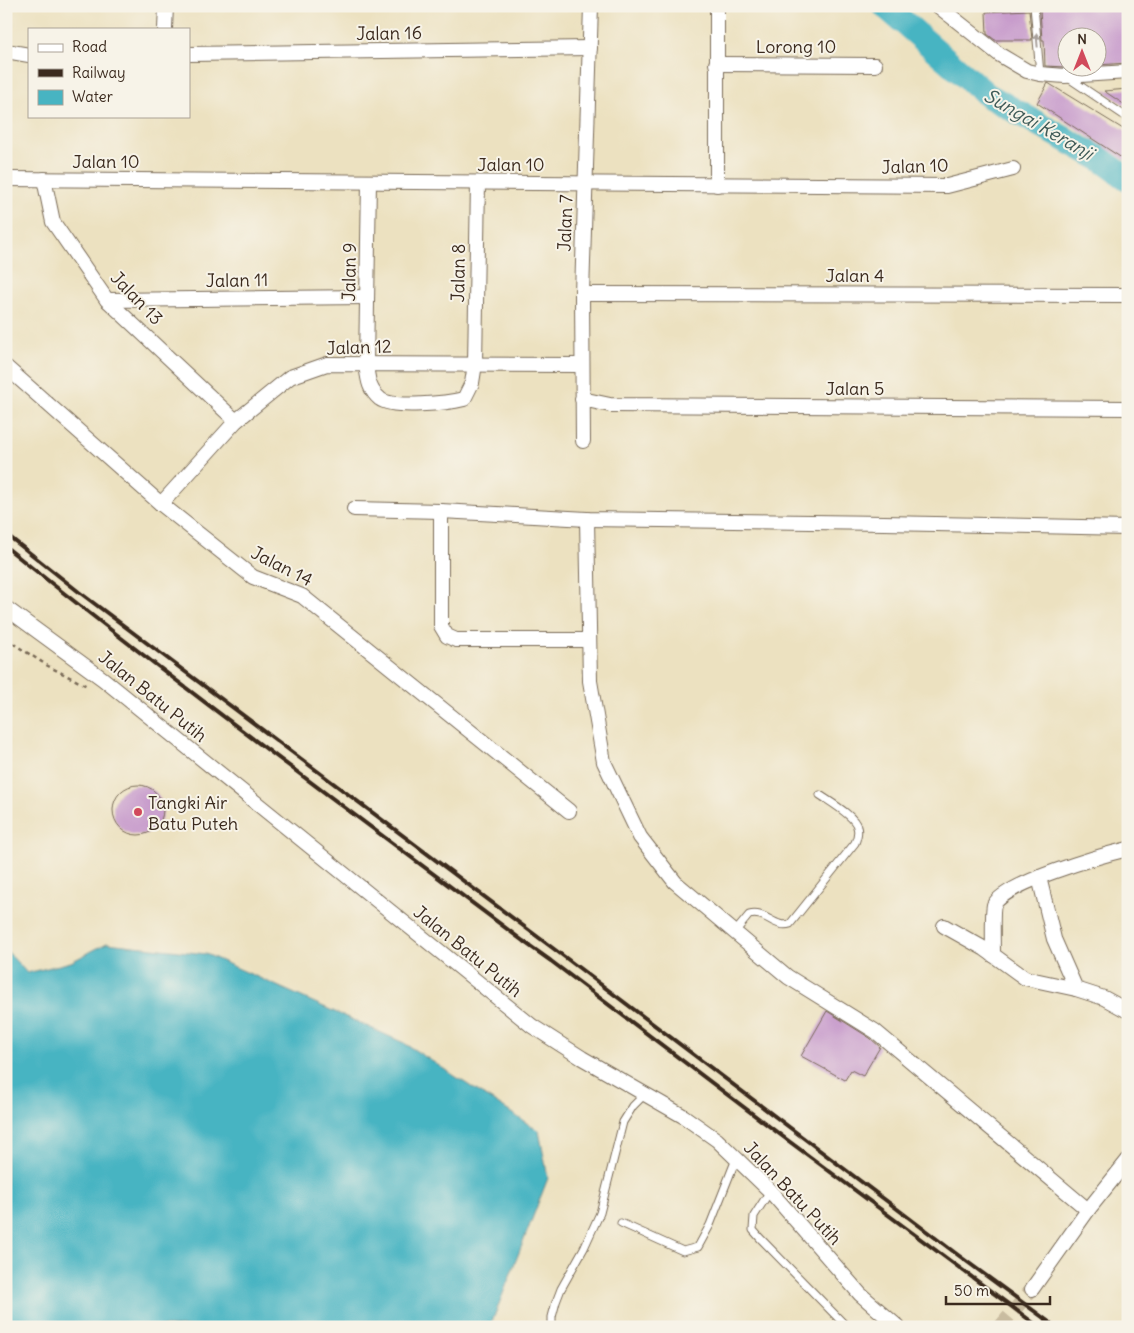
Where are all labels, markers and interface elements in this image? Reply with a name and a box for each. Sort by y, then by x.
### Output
street label: Jalan 16 [356,21,422,45]
legend [28,28,190,118]
north arrow [1056,28,1106,78]
text: N [1077,30,1087,48]
one-way arrow [1033,32,1041,48]
street label: Lorong 10 [756,35,836,58]
text: Road [72,37,107,56]
text: Railway [72,63,126,82]
water label: Sungai Keranji [980,83,1100,166]
text: Water [72,87,113,106]
street label: Jalan 10 [72,150,140,173]
street label: Jalan 10 [477,153,545,176]
street label: Jalan 10 [881,153,949,179]
street label: Jalan 7 [553,194,577,252]
street label: Jalan 9 [337,242,361,302]
street label: Jalan 8 [446,243,470,303]
street label: Jalan 4 [826,264,884,287]
street label: Jalan 13 [106,266,168,330]
street label: Jalan 11 [205,268,269,292]
street label: Jalan 12 [326,334,392,360]
street label: Jalan 5 [826,377,884,400]
street label: Jalan 14 [247,541,317,591]
street label: Jalan Batu Putih [94,645,212,747]
place label: Tangki Air Batu Puteh [148,791,238,835]
marker: Tangki Air Batu Puteh [132,806,144,818]
street label: Jalan Batu Putih [409,900,527,1002]
street label: Jalan Batu Putih [739,1136,847,1250]
scale bar [946,1273,1050,1305]
text: 50 m [954,1281,989,1300]

